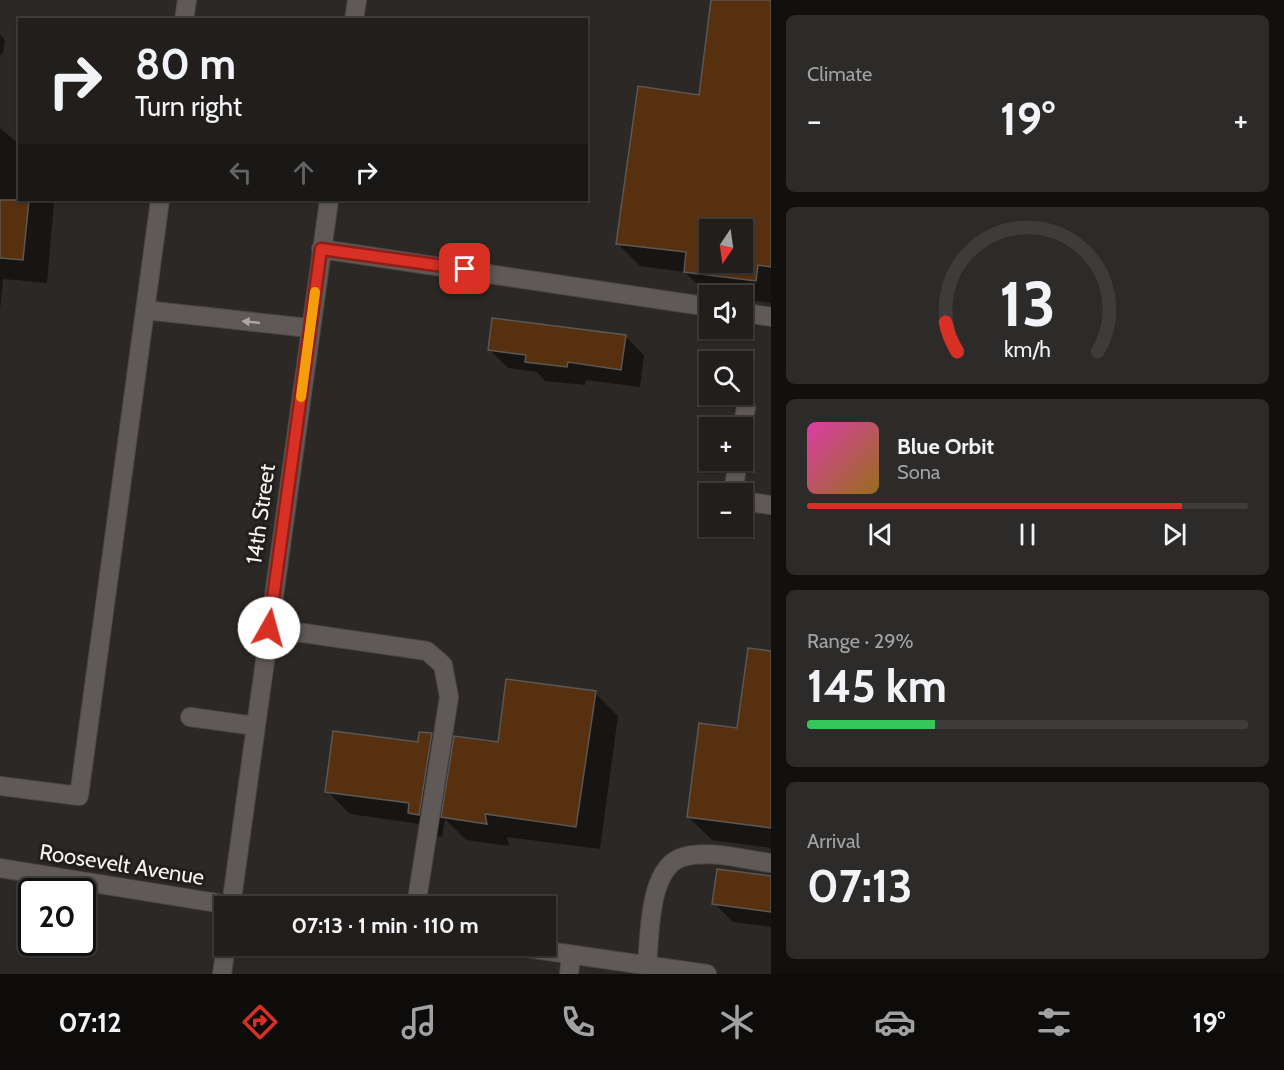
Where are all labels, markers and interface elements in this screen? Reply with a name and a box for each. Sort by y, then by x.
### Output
text: 80 m [135,38,236,90]
icon: right [36,42,114,120]
text: Climate [807,62,872,86]
text: Turn right [135,90,242,123]
text: 19° [1000,92,1055,146]
text: − [807,100,822,140]
text: + [1233,100,1248,140]
icon: left [224,156,257,189]
icon: ahead [287,156,320,189]
icon: right [350,156,383,189]
north arrow [699,219,753,273]
map controls [699,219,753,537]
pin [439,243,490,294]
icon: arrive [448,252,481,285]
text: 13 [999,266,1056,342]
button: sound [699,285,753,339]
one-way arrow [242,317,261,326]
text: km/h [1004,337,1051,363]
button: search [699,351,753,405]
button: + [699,417,753,471]
text: Blue Orbit [897,433,994,460]
text: Sona [897,460,940,484]
street label: 14th Street [240,462,281,566]
button: − [699,483,753,537]
icon: previous [864,518,897,551]
icon: pause [1011,518,1044,551]
icon: next [1158,518,1191,551]
position arrow [237,596,301,660]
text: Range · 29% [807,629,914,653]
text: 145 km [807,659,947,713]
text: Arrival [807,829,860,853]
street label: Roosevelt Avenue [38,838,206,891]
text: 07:13 [807,859,913,913]
speed limit sign: 20 [18,878,96,956]
text: 07:13 · 1 min · 110 m [291,912,479,939]
icon: directions [239,1001,281,1043]
icon: music [398,1001,440,1043]
icon: phone [557,1001,599,1043]
icon: climate [716,1001,758,1043]
icon: car [874,1001,916,1043]
icon: filters [1033,1001,1075,1043]
text: 07:12 [58,1006,122,1039]
text: 19° [1192,1006,1225,1039]

